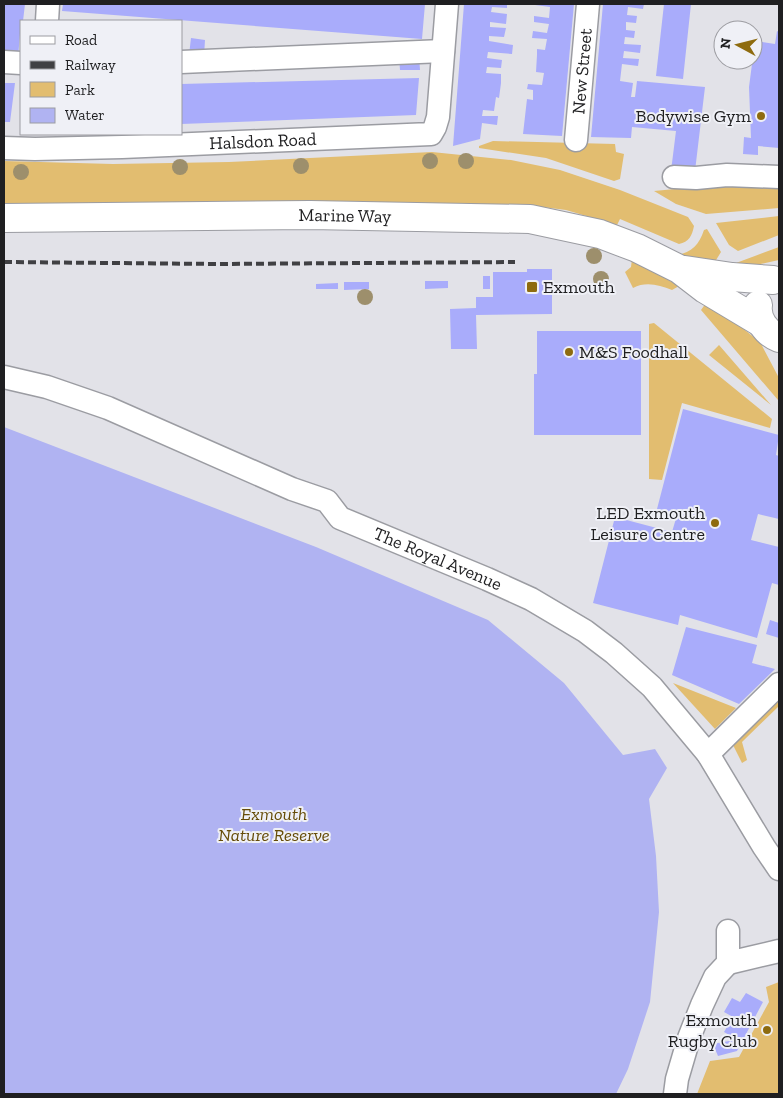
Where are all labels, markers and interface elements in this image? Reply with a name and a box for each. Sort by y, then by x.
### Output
legend [20,20,182,135]
north arrow [713,20,763,70]
street label: New Street [567,27,597,115]
text: Road [65,31,98,49]
text: N [717,37,735,50]
text: Railway [65,56,116,74]
text: Park [65,81,95,99]
place label: Bodywise Gym [636,105,751,127]
text: Water [65,106,105,124]
marker: Bodywise Gym [755,110,767,122]
street label: Halsdon Road [209,128,317,154]
street label: Marine Way [298,204,392,227]
place label: Exmouth [543,276,614,298]
marker: Exmouth [525,280,539,294]
place label: M&S Foodhall [579,341,688,363]
marker: M&S Foodhall [563,346,575,358]
place label: LED Exmouth Leisure Centre [591,502,705,545]
marker: LED Exmouth Leisure Centre [709,517,721,529]
street label: The Royal Avenue [370,522,505,595]
park label: Exmouth Nature Reserve [218,803,330,846]
place label: Exmouth Rugby Club [668,1009,757,1052]
marker: Exmouth Rugby Club [761,1024,773,1036]

